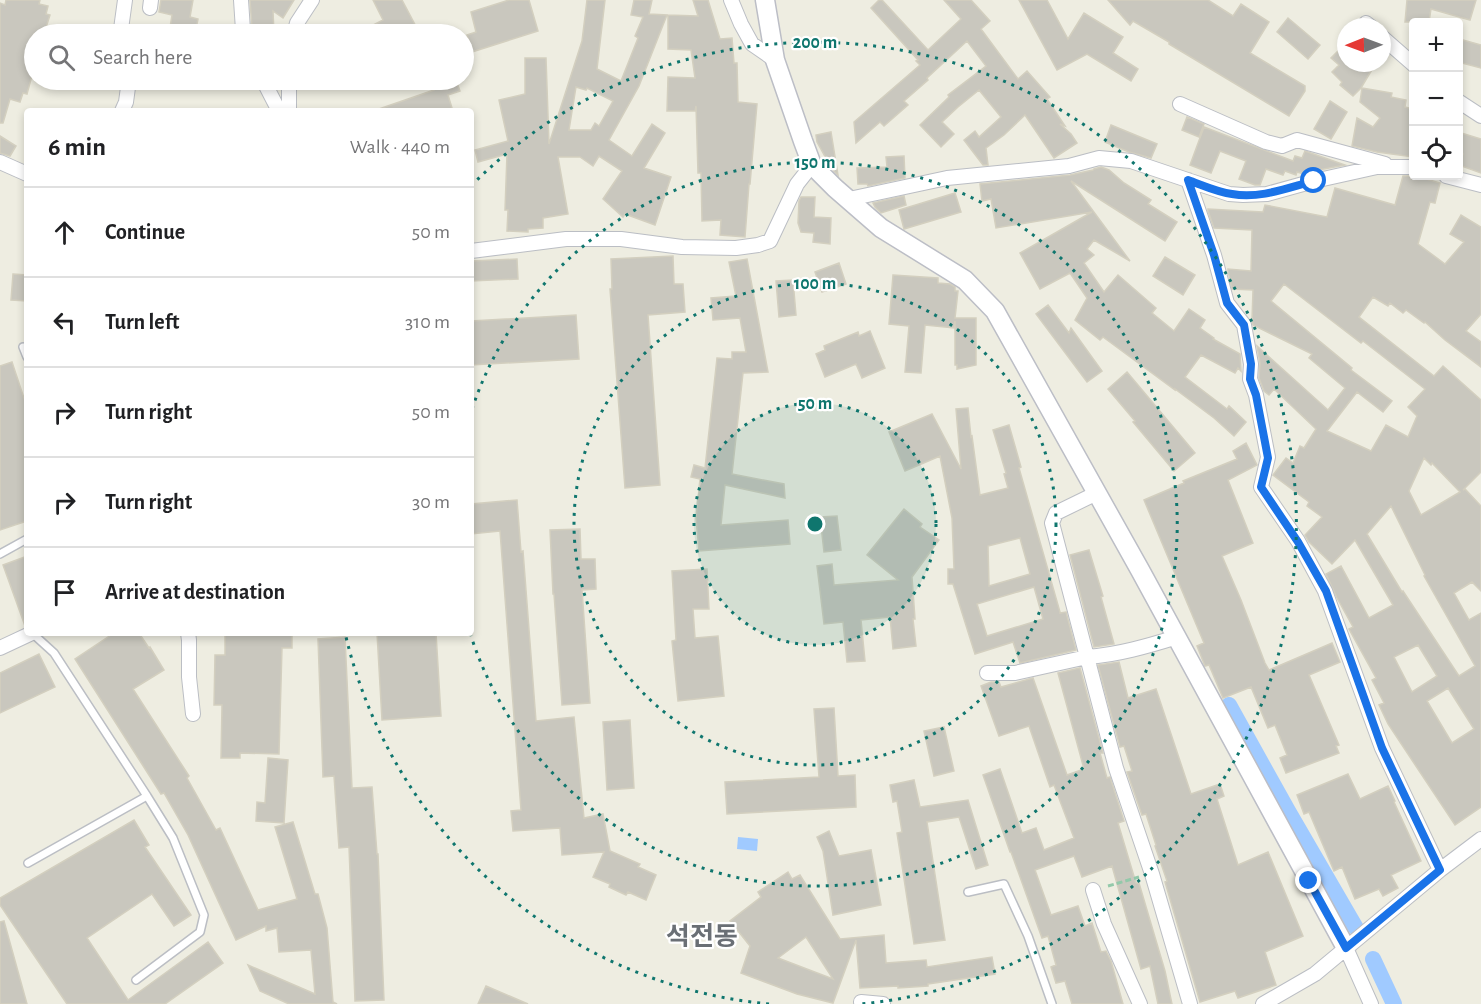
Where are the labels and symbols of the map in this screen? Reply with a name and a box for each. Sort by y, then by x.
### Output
north arrow [1337,18,1391,72]
text: 200 m [793,34,837,52]
text: 150 m [795,154,835,172]
route start [1300,167,1326,193]
text: 100 m [794,275,836,293]
text: 50 m [798,395,832,413]
centre of rings [805,514,825,534]
route end [1295,867,1321,893]
district label: 석전동 [666,923,738,950]

